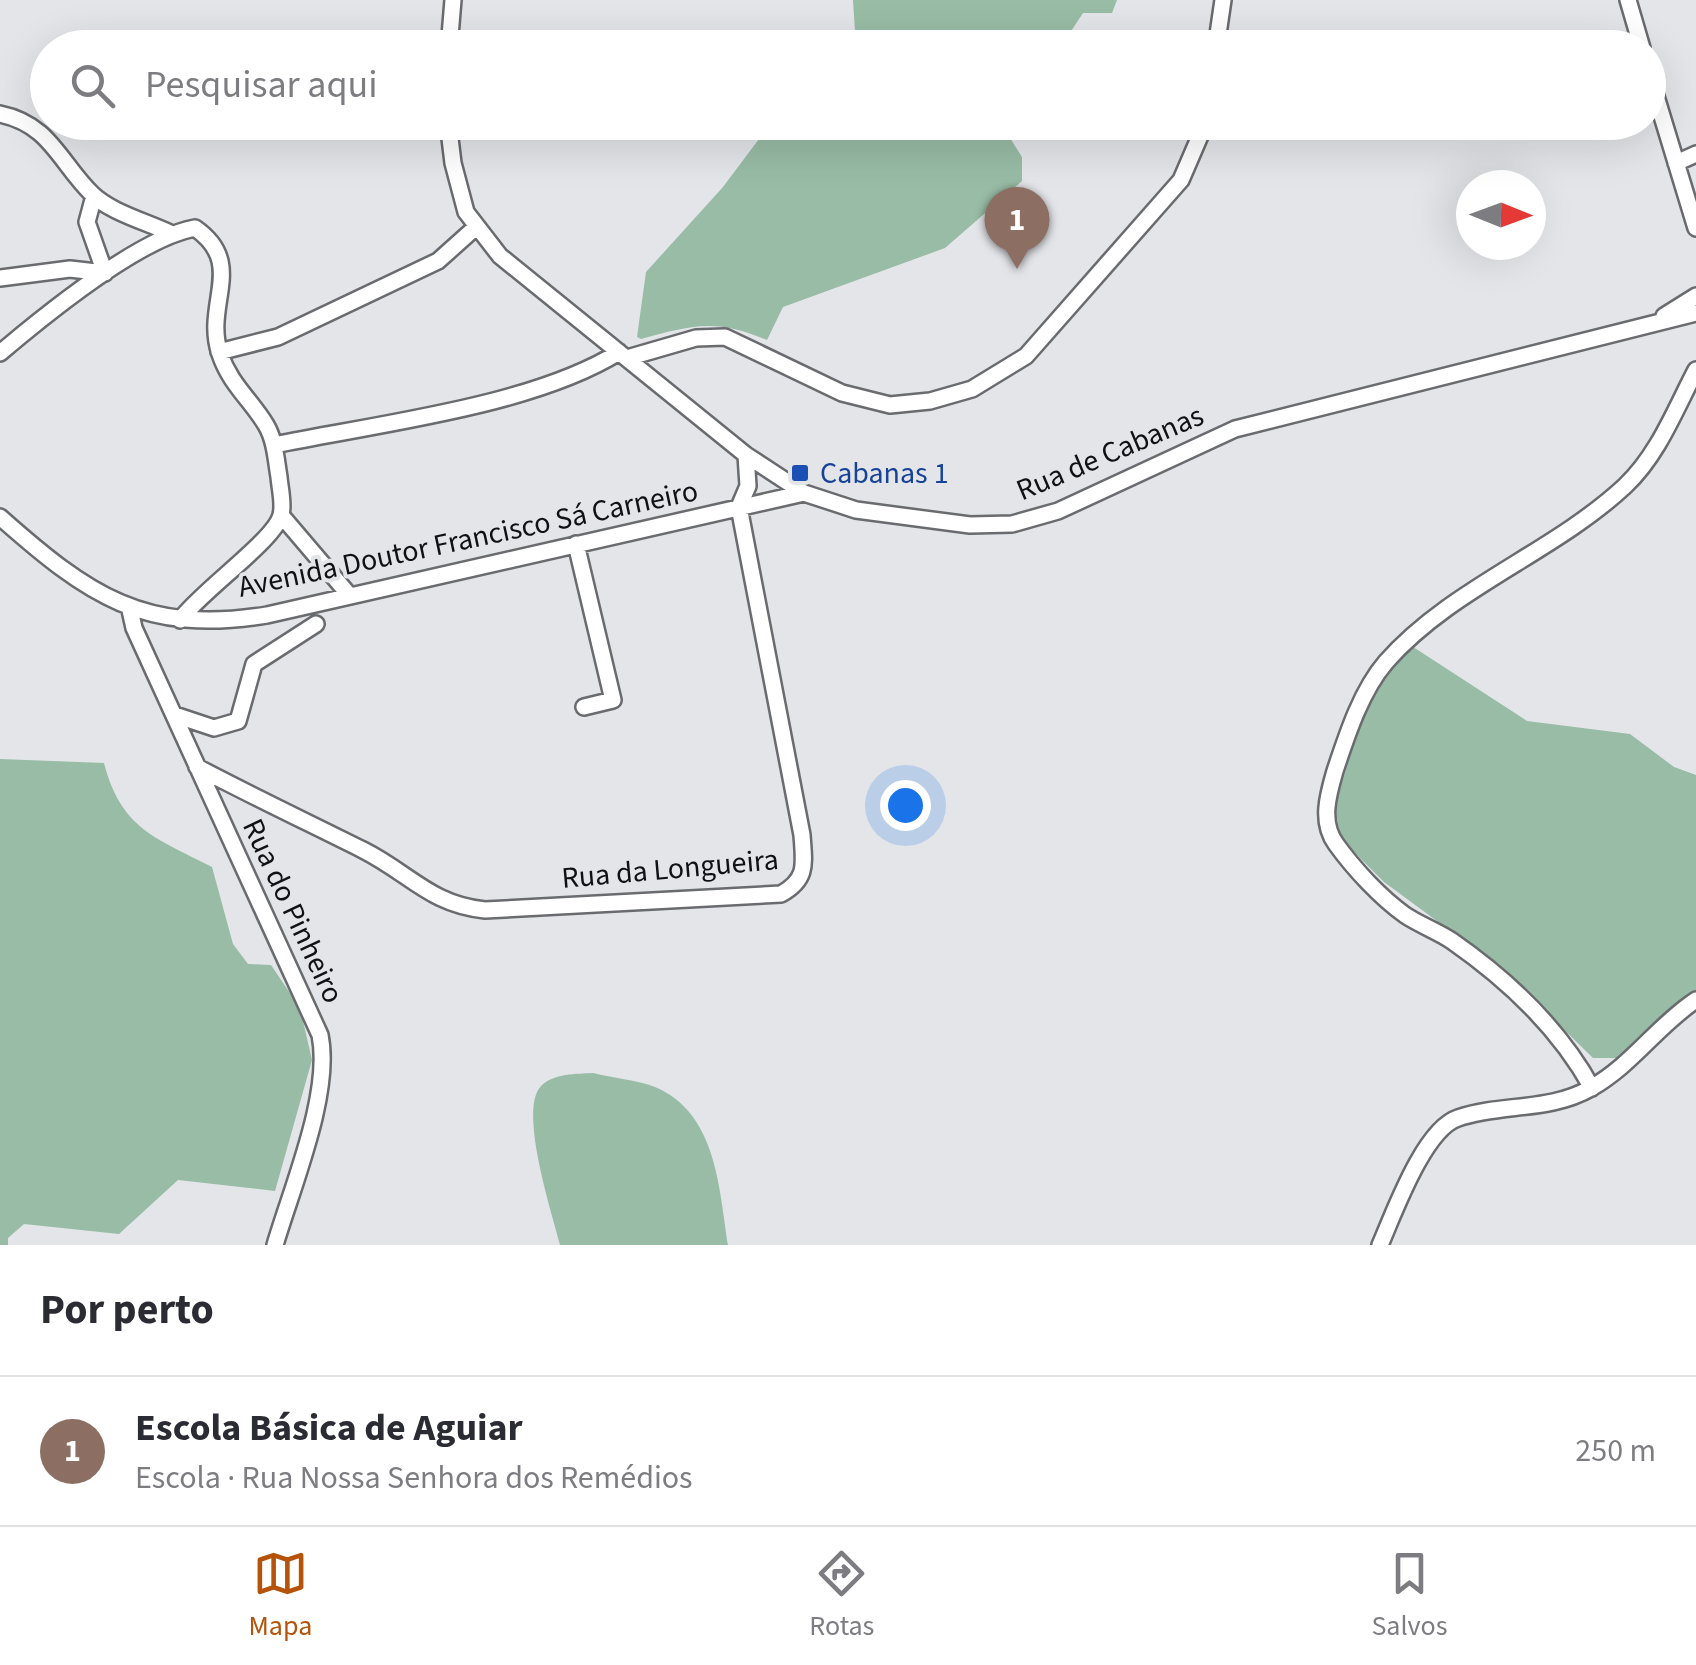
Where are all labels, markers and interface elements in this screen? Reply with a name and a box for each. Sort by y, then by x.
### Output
search box [30,30,1666,140]
icon: search [65,58,120,113]
text: Pesquisar aqui [145,58,378,112]
north arrow [1456,170,1546,260]
pin: 1 [984,186,1050,269]
street label: Rua de Cabanas [1010,394,1210,512]
place label: Cabanas 1 [820,452,949,495]
marker: Cabanas 1 [789,462,811,484]
street label: Avenida Doutor Francisco Sá Carneiro [234,469,702,609]
your location [880,780,931,831]
street label: Rua do Pinheiro [231,812,355,1010]
street label: Rua da Longueira [560,838,780,900]
text: Por perto [40,1280,214,1340]
text: Escola Básica de Aguiar [135,1401,523,1455]
text: 1 [64,1428,81,1474]
text: 250 m [1575,1428,1656,1474]
text: Escola · Rua Nossa Senhora dos Remédios [135,1455,692,1501]
tab: Mapa [249,1546,312,1646]
tab: Rotas [809,1546,874,1646]
tab: Salvos [1371,1546,1447,1646]

